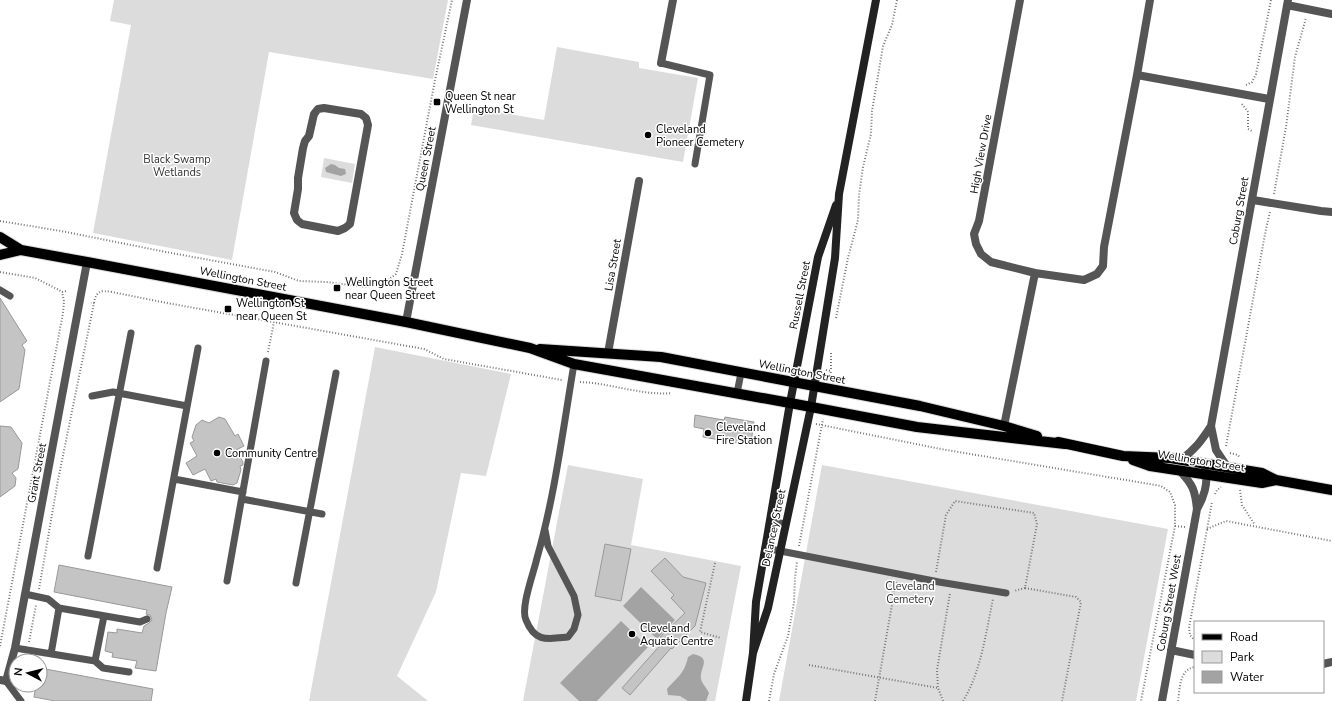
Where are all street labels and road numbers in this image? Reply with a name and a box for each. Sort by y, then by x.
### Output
street label: High View Drive [967,113,995,195]
street label: Queen Street [412,125,440,193]
street label: Coburg Street [1226,176,1252,246]
street label: Lisa Street [601,238,625,292]
street label: Russell Street [786,259,814,330]
street label: Wellington Street [198,263,288,295]
street label: Wellington Street [757,356,847,388]
street label: Grant Street [24,442,50,504]
street label: Wellington Street [1156,447,1246,475]
street label: Delancey Street [758,488,790,568]
street label: Coburg Street West [1153,553,1185,653]

